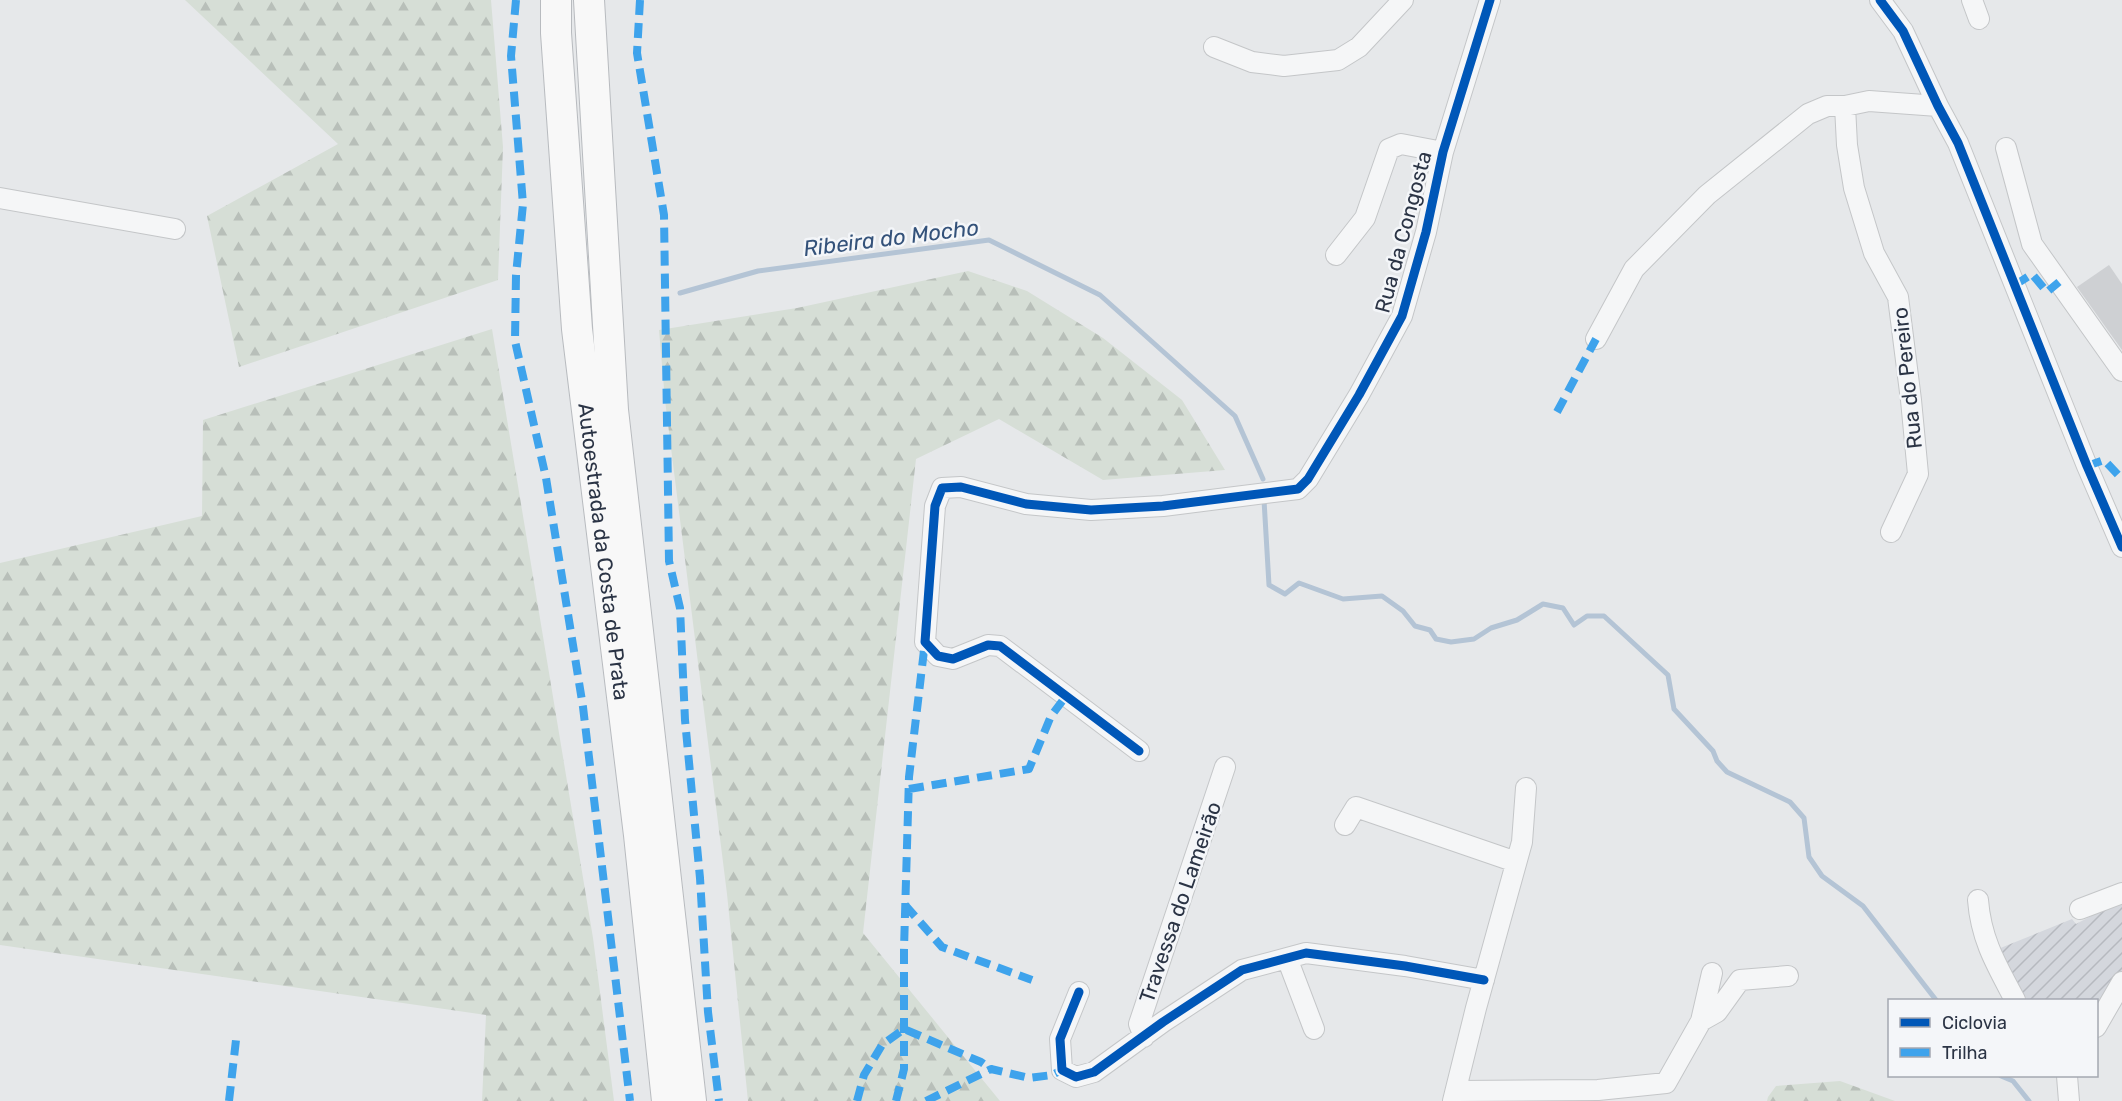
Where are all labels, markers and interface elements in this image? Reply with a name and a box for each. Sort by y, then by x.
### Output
street label: Rua da Congosta [1369,148,1437,316]
water label: Ribeira do Mocho [802,214,980,262]
street label: Rua do Pereiro [1887,306,1927,450]
street label: Autoestrada da Costa de Prata [574,402,635,702]
street label: Travessa do Lameirão [1134,798,1226,1006]
legend [1888,999,2098,1077]
text: Ciclovia [1942,1012,2007,1034]
text: Trilha [1942,1042,1987,1064]

